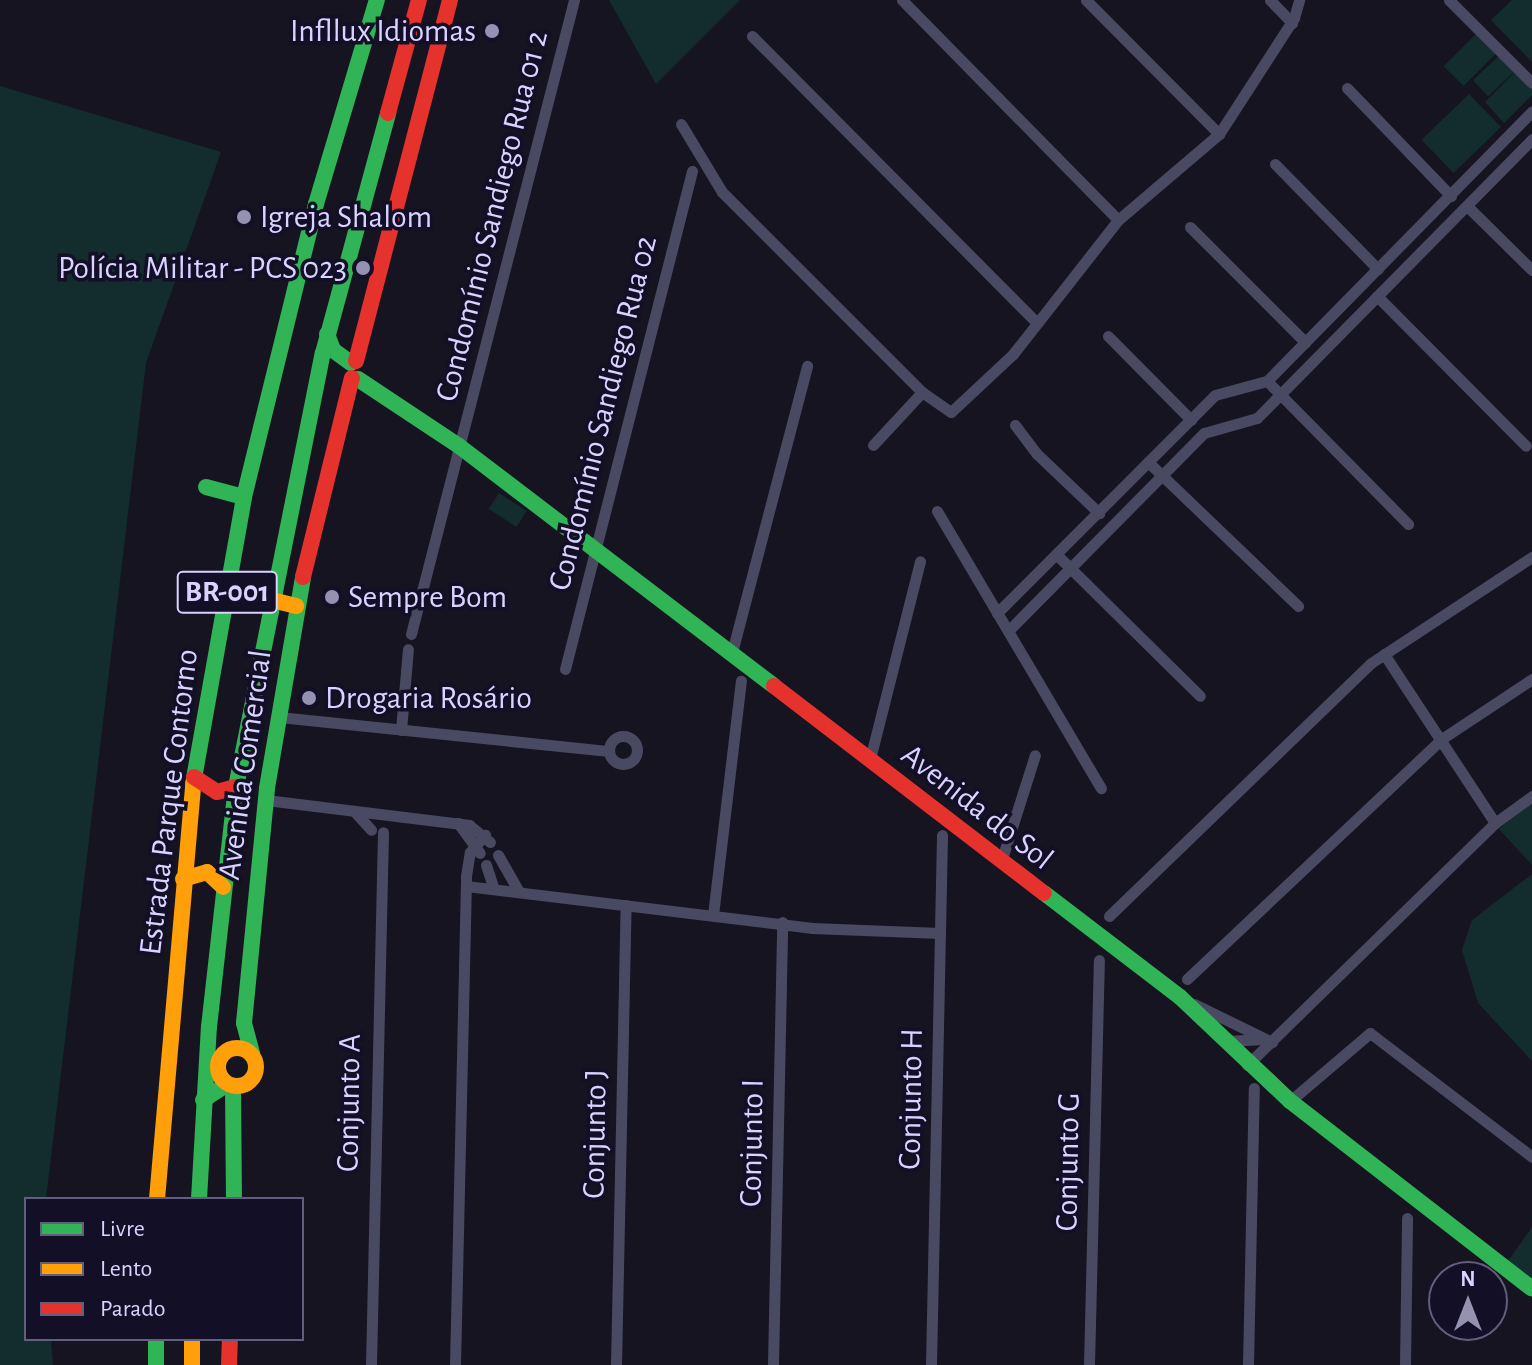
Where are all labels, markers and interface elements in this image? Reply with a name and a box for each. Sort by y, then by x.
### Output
place label: Infllux Idiomas [290,12,476,50]
marker: Infllux Idiomas [483,22,501,40]
street label: Condomínio Sandiego Rua 01 2 [427,27,557,405]
place label: Igreja Shalom [260,198,432,236]
marker: Igreja Shalom [235,208,253,226]
street label: Condomínio Sandiego Rua 02 [540,232,666,594]
place label: Polícia Militar - PCS 023 [58,249,347,287]
marker: Polícia Militar - PCS 023 [354,259,372,277]
road number: BR-001 [175,566,279,618]
place label: Sempre Bom [348,578,507,616]
marker: Sempre Bom [323,588,341,606]
street label: Estrada Parque Contorno [131,647,207,957]
street label: Avenida Comercial [210,648,280,882]
place label: Drogaria Rosário [325,679,532,717]
marker: Drogaria Rosário [300,689,318,707]
street label: Avenida do Sol [893,736,1061,878]
street label: Conjunto H [891,1028,931,1170]
street label: Conjunto A [329,1034,369,1172]
street label: Conjunto J [575,1069,615,1199]
street label: Conjunto I [732,1079,772,1207]
street label: Conjunto G [1048,1092,1088,1232]
legend [24,1197,304,1341]
text: Livre [100,1217,145,1241]
text: Lento [100,1257,152,1281]
north arrow [1428,1261,1508,1341]
text: N [1460,1268,1476,1290]
text: Parado [100,1297,166,1321]

